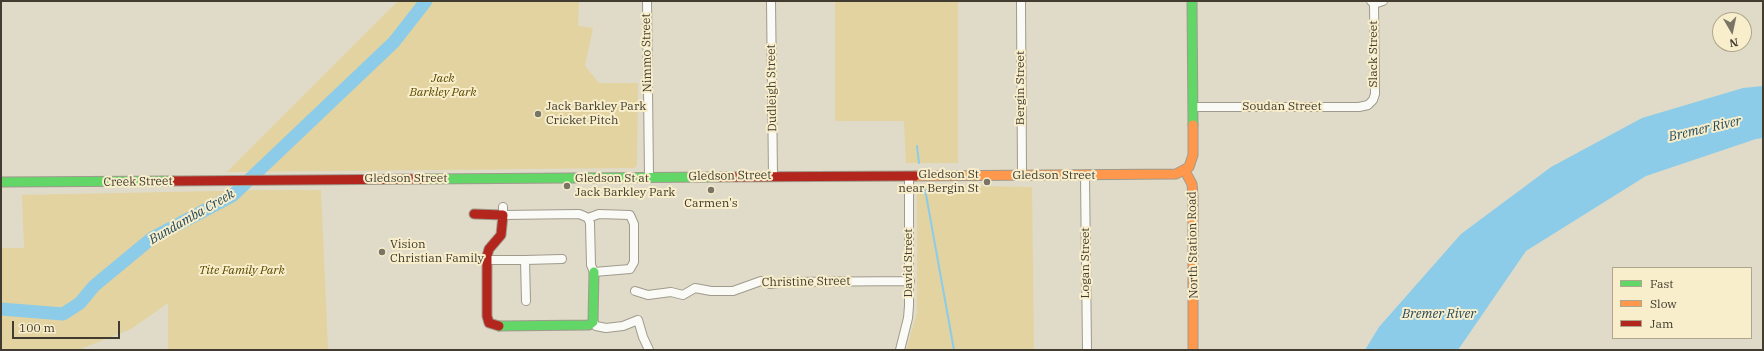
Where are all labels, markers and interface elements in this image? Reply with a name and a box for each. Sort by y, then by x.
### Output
north arrow [1712,12,1752,52]
street label: Nimmo Street [639,13,655,93]
street label: Slack Street [1367,21,1381,87]
text: N [1728,35,1739,50]
street label: Dudleigh Street [764,44,780,132]
street label: Bergin Street [1014,51,1028,125]
park label: Jack Barkley Park [409,72,477,100]
place label: Jack Barkley Park Cricket Pitch [546,100,646,128]
street label: Soudan Street [1242,100,1322,114]
marker: Jack Barkley Park Cricket Pitch [533,109,543,119]
water label: Bremer River [1667,113,1743,145]
street label: Gledson Street [688,168,772,184]
place label: Gledson St near Bergin St [898,168,979,196]
street label: Gledson Street [1013,169,1095,183]
street label: Gledson Street [365,172,447,186]
place label: Gledson St at Jack Barkley Park [575,172,675,200]
street label: Creek Street [103,174,173,190]
marker: Gledson St near Bergin St [982,177,992,187]
marker: Gledson St at Jack Barkley Park [562,181,572,191]
marker: Carmen's [706,185,716,195]
water label: Bundamba Creek [147,186,237,248]
street label: North Station Road [1185,191,1201,299]
place label: Carmen's [684,197,738,211]
street label: Logan Street [1079,227,1093,299]
street label: David Street [902,229,916,297]
place label: Vision Christian Family [390,238,484,266]
marker: Vision Christian Family [377,247,387,257]
park label: Tite Family Park [199,264,285,278]
legend [1612,267,1752,339]
street label: Christine Street [762,274,850,290]
text: Fast [1650,276,1674,291]
text: Slow [1650,296,1677,311]
water label: Bremer River [1402,306,1476,322]
scale bar [14,313,122,339]
text: Jam [1650,316,1673,331]
text: 100 m [19,320,55,335]

